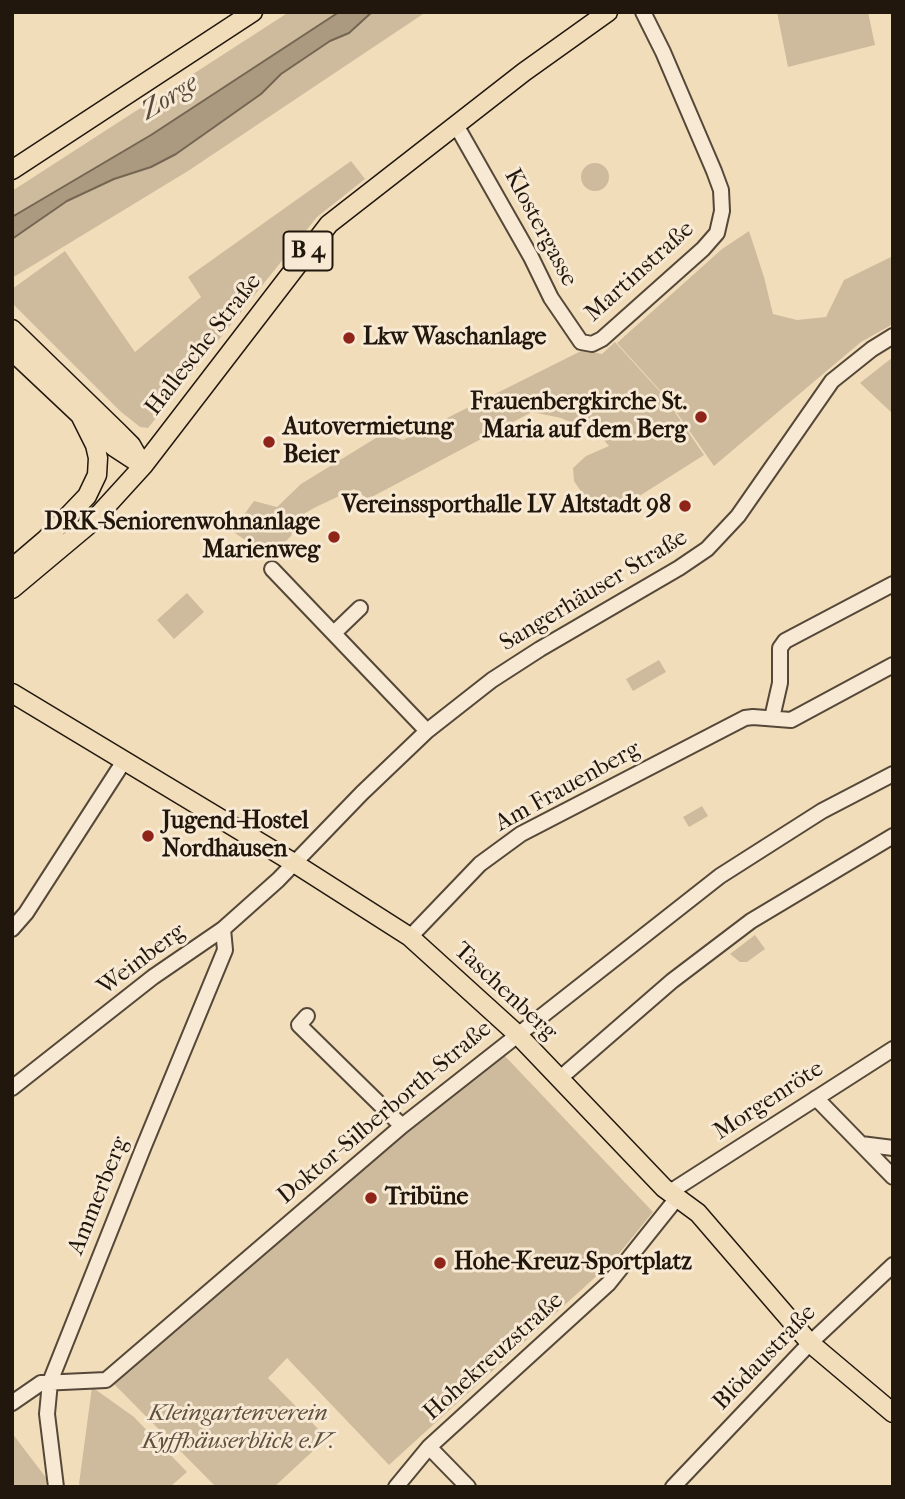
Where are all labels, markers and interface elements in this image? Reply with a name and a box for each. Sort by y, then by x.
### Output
water label: Zorge [136,69,204,127]
street label: Klostergasse [497,164,583,292]
street label: Martinstraße [580,216,700,328]
road number: B 4 [284,232,332,270]
street label: Hallesche Straße [140,268,268,422]
place label: Lkw Waschanlage [363,324,546,352]
marker: Lkw Waschanlage [341,330,357,346]
place label: Frauenbergkirche St. Maria auf dem Berg [470,389,687,445]
marker: Frauenbergkirche St. Maria auf dem Berg [693,409,709,425]
place label: Autovermietung Beier [283,414,453,470]
marker: Autovermietung Beier [261,434,277,450]
place label: Vereinssporthalle LV Altstadt 98 [342,492,671,520]
marker: Vereinssporthalle LV Altstadt 98 [677,498,693,514]
place label: DRK-Seniorenwohnanlage Marienweg [44,509,320,565]
street label: Sangerhäuser Straße [495,524,693,658]
marker: DRK-Seniorenwohnanlage Marienweg [326,529,342,545]
street label: Am Frauenberg [490,735,646,839]
place label: Jugend-Hostel Nordhausen [162,808,309,864]
marker: Jugend-Hostel Nordhausen [140,828,156,844]
street label: Weinberg [93,918,191,1002]
street label: Taschenberg [447,937,563,1047]
street label: Doktor-Silberborth-Straße [272,1015,498,1211]
street label: Morgenröte [709,1055,829,1147]
street label: Ammerberg [62,1133,136,1259]
place label: Tribüne [385,1184,468,1212]
marker: Tribüne [363,1190,379,1206]
place label: Hohe-Kreuz-Sportplatz [454,1249,692,1277]
marker: Hohe-Kreuz-Sportplatz [432,1255,448,1271]
street label: Hohekreuzstraße [418,1287,570,1427]
street label: Blödaustraße [708,1299,822,1417]
park label: Kleingartenverein Kyffhäuserblick e.V. [142,1400,334,1456]

